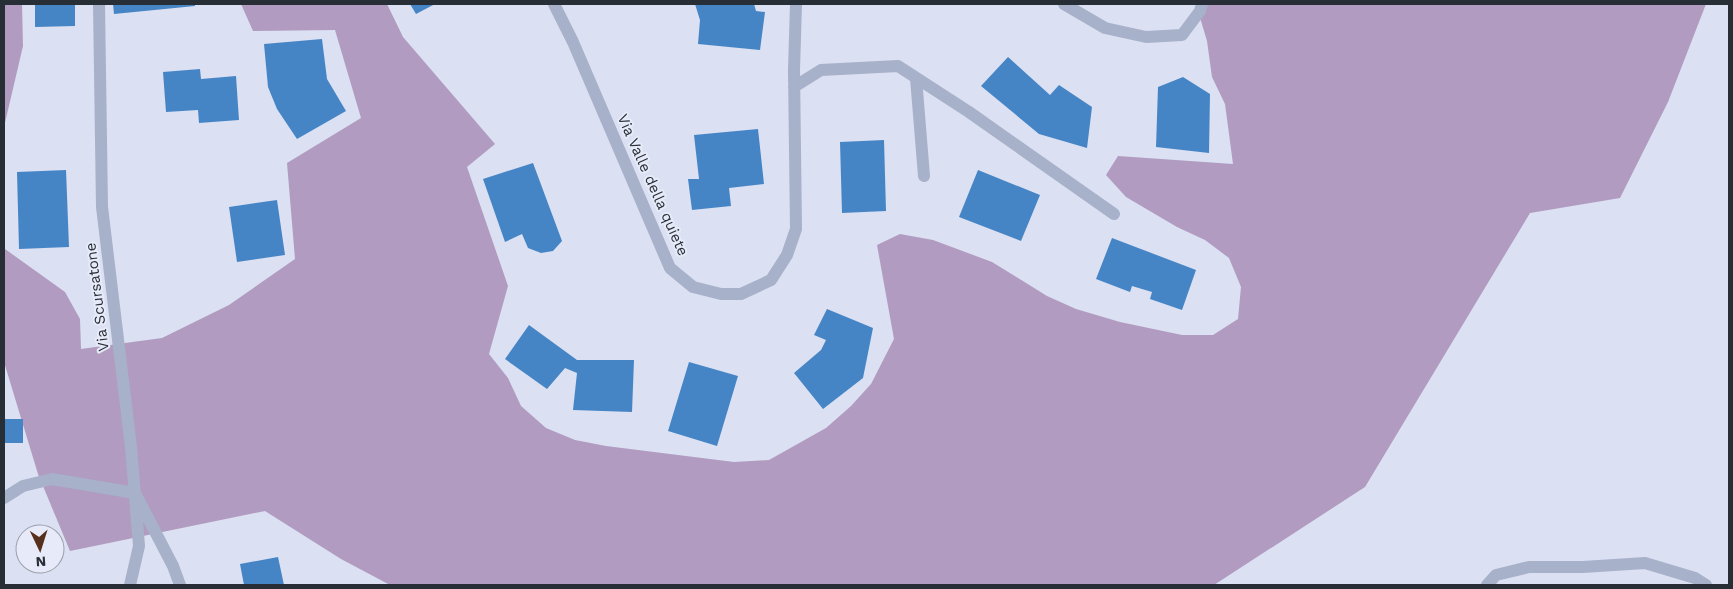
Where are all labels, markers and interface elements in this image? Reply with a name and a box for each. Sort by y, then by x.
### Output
street label: Via Valle della quiete [614,111,692,259]
street label: Via Scursatone [81,242,113,352]
north arrow [15,524,65,574]
text: N [35,554,47,570]

